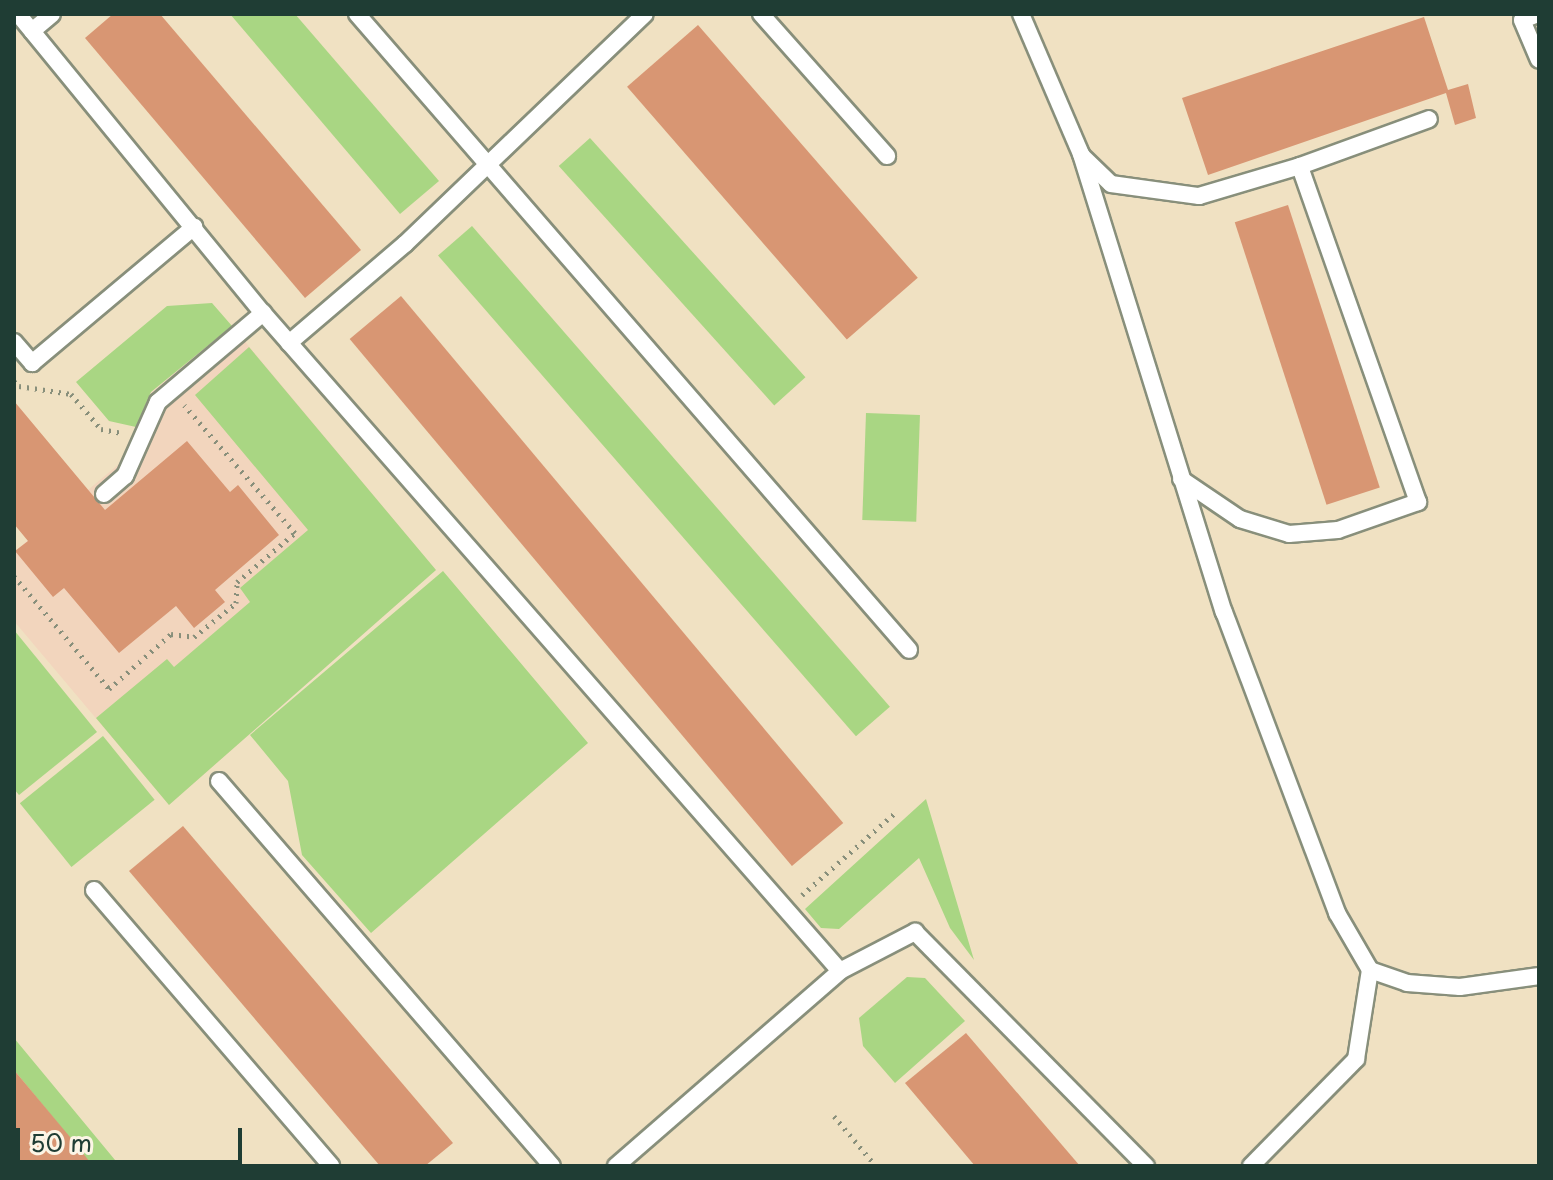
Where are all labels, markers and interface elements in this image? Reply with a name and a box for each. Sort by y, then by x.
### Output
scale bar [20,1112,246,1162]
text: 50 m [30,1124,92,1160]

